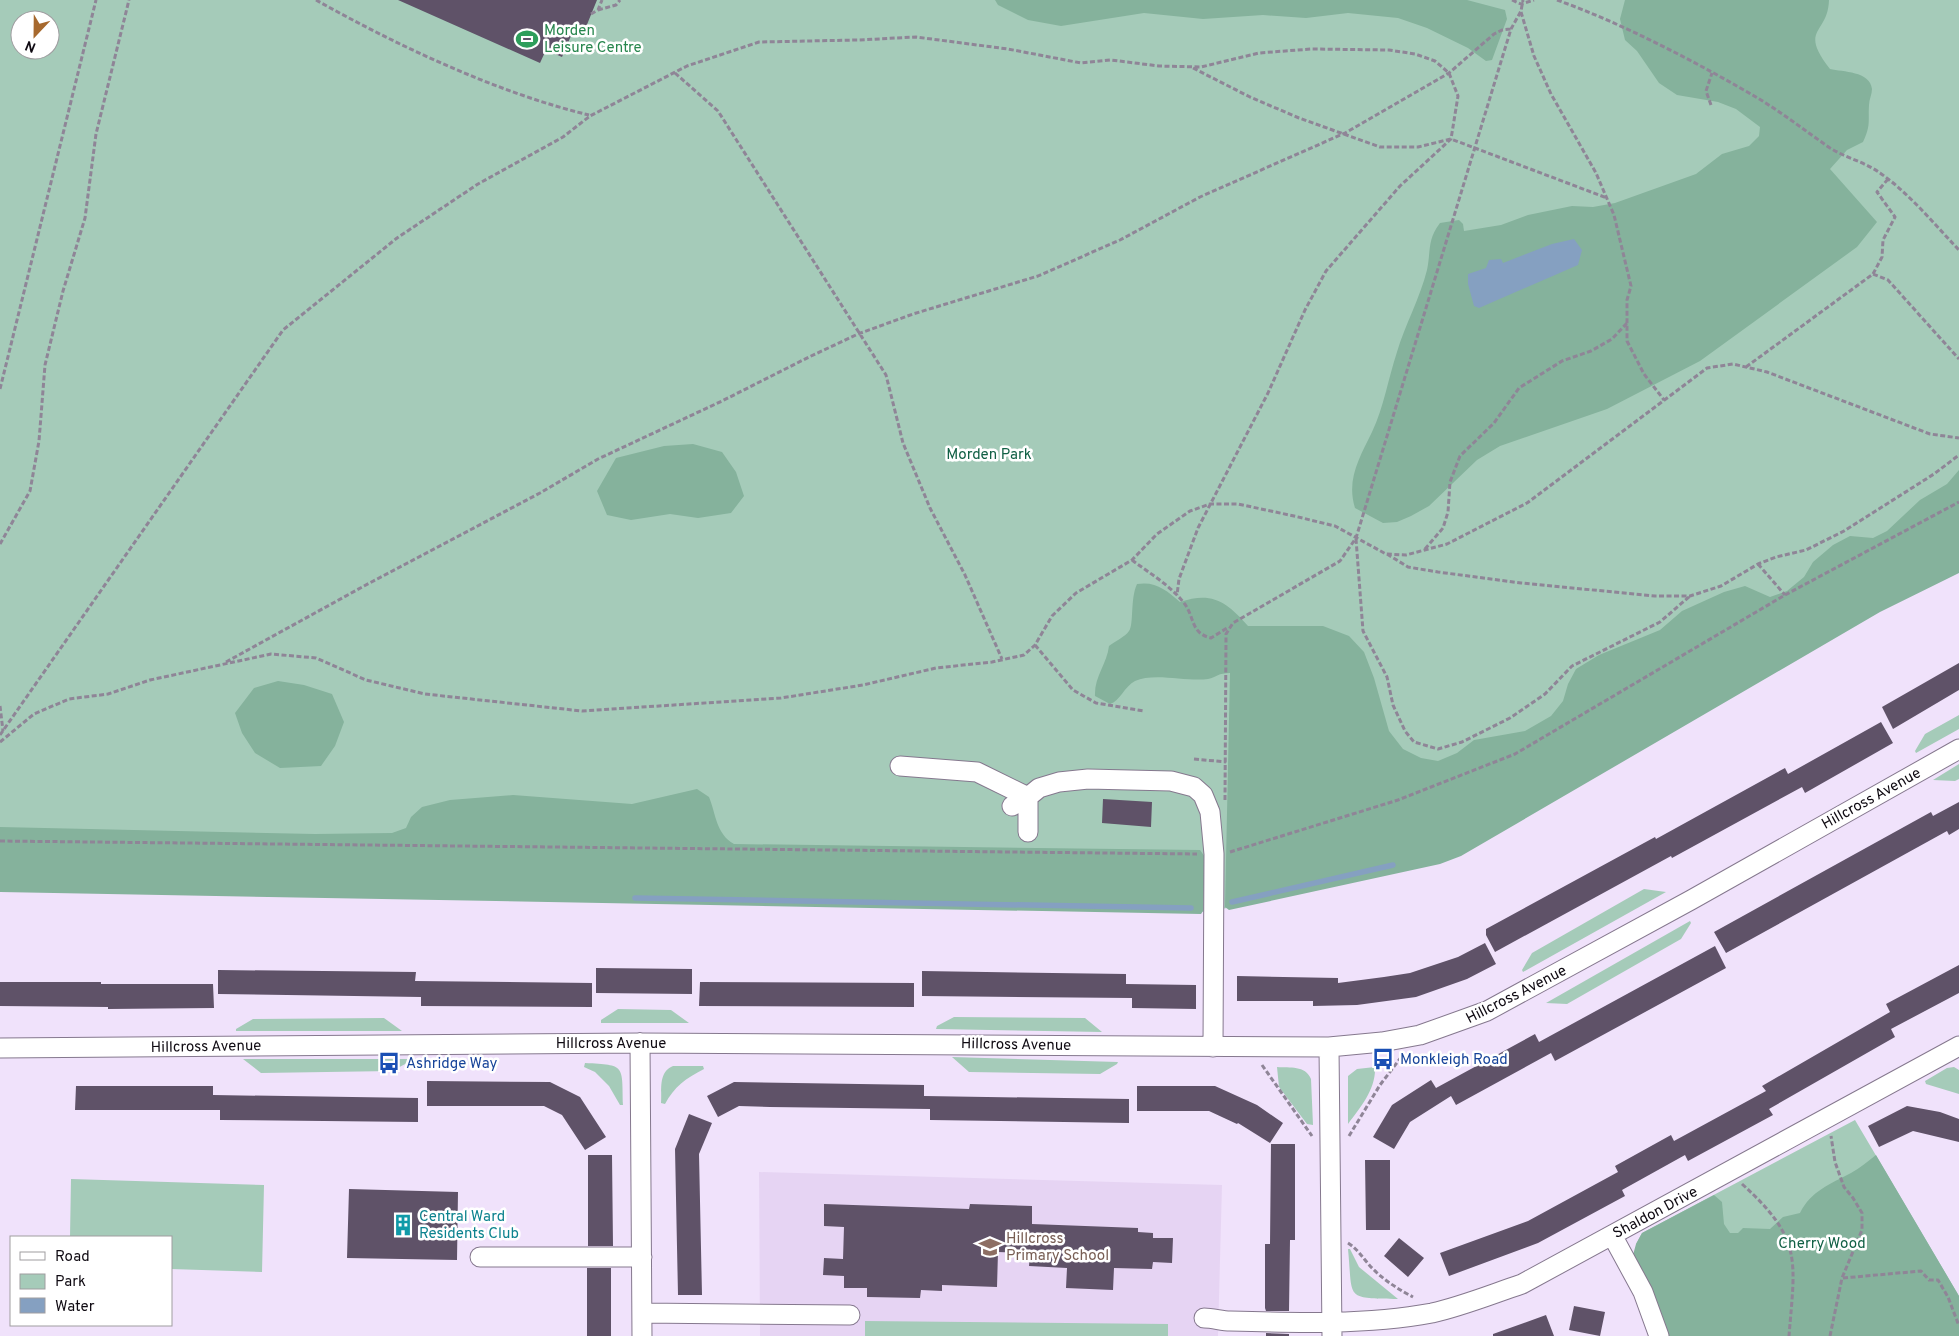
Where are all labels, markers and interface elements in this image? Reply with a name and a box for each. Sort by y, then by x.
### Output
north arrow [10,10,60,60]
place label: Morden Leisure Centre [544,22,642,58]
sports icon: Morden Leisure Centre [514,26,540,52]
text: N [23,36,39,55]
park label: Morden Park [946,446,1032,465]
street label: Hillcross Avenue [1819,764,1925,834]
street label: Hillcross Avenue [1463,962,1570,1029]
street label: Hillcross Avenue [556,1035,666,1054]
street label: Hillcross Avenue [961,1035,1071,1056]
street label: Hillcross Avenue [151,1037,261,1058]
bus stop icon: Monkleigh Road [1370,1046,1396,1072]
bus stop icon: Ashridge Way [376,1050,402,1076]
place label: Monkleigh Road [1400,1051,1508,1070]
place label: Ashridge Way [406,1055,498,1074]
street label: Shaldon Drive [1610,1183,1701,1244]
place label: Central Ward Residents Club [419,1208,519,1244]
building icon: Central Ward Residents Club [390,1212,416,1238]
place label: Hillcross Primary School [1006,1230,1109,1266]
school or university icon: Hillcross Primary School [977,1234,1003,1260]
park label: Cherry Wood [1778,1235,1866,1254]
legend [10,1236,172,1326]
text: Road [55,1248,90,1267]
text: Park [55,1273,86,1292]
text: Water [55,1298,95,1317]

